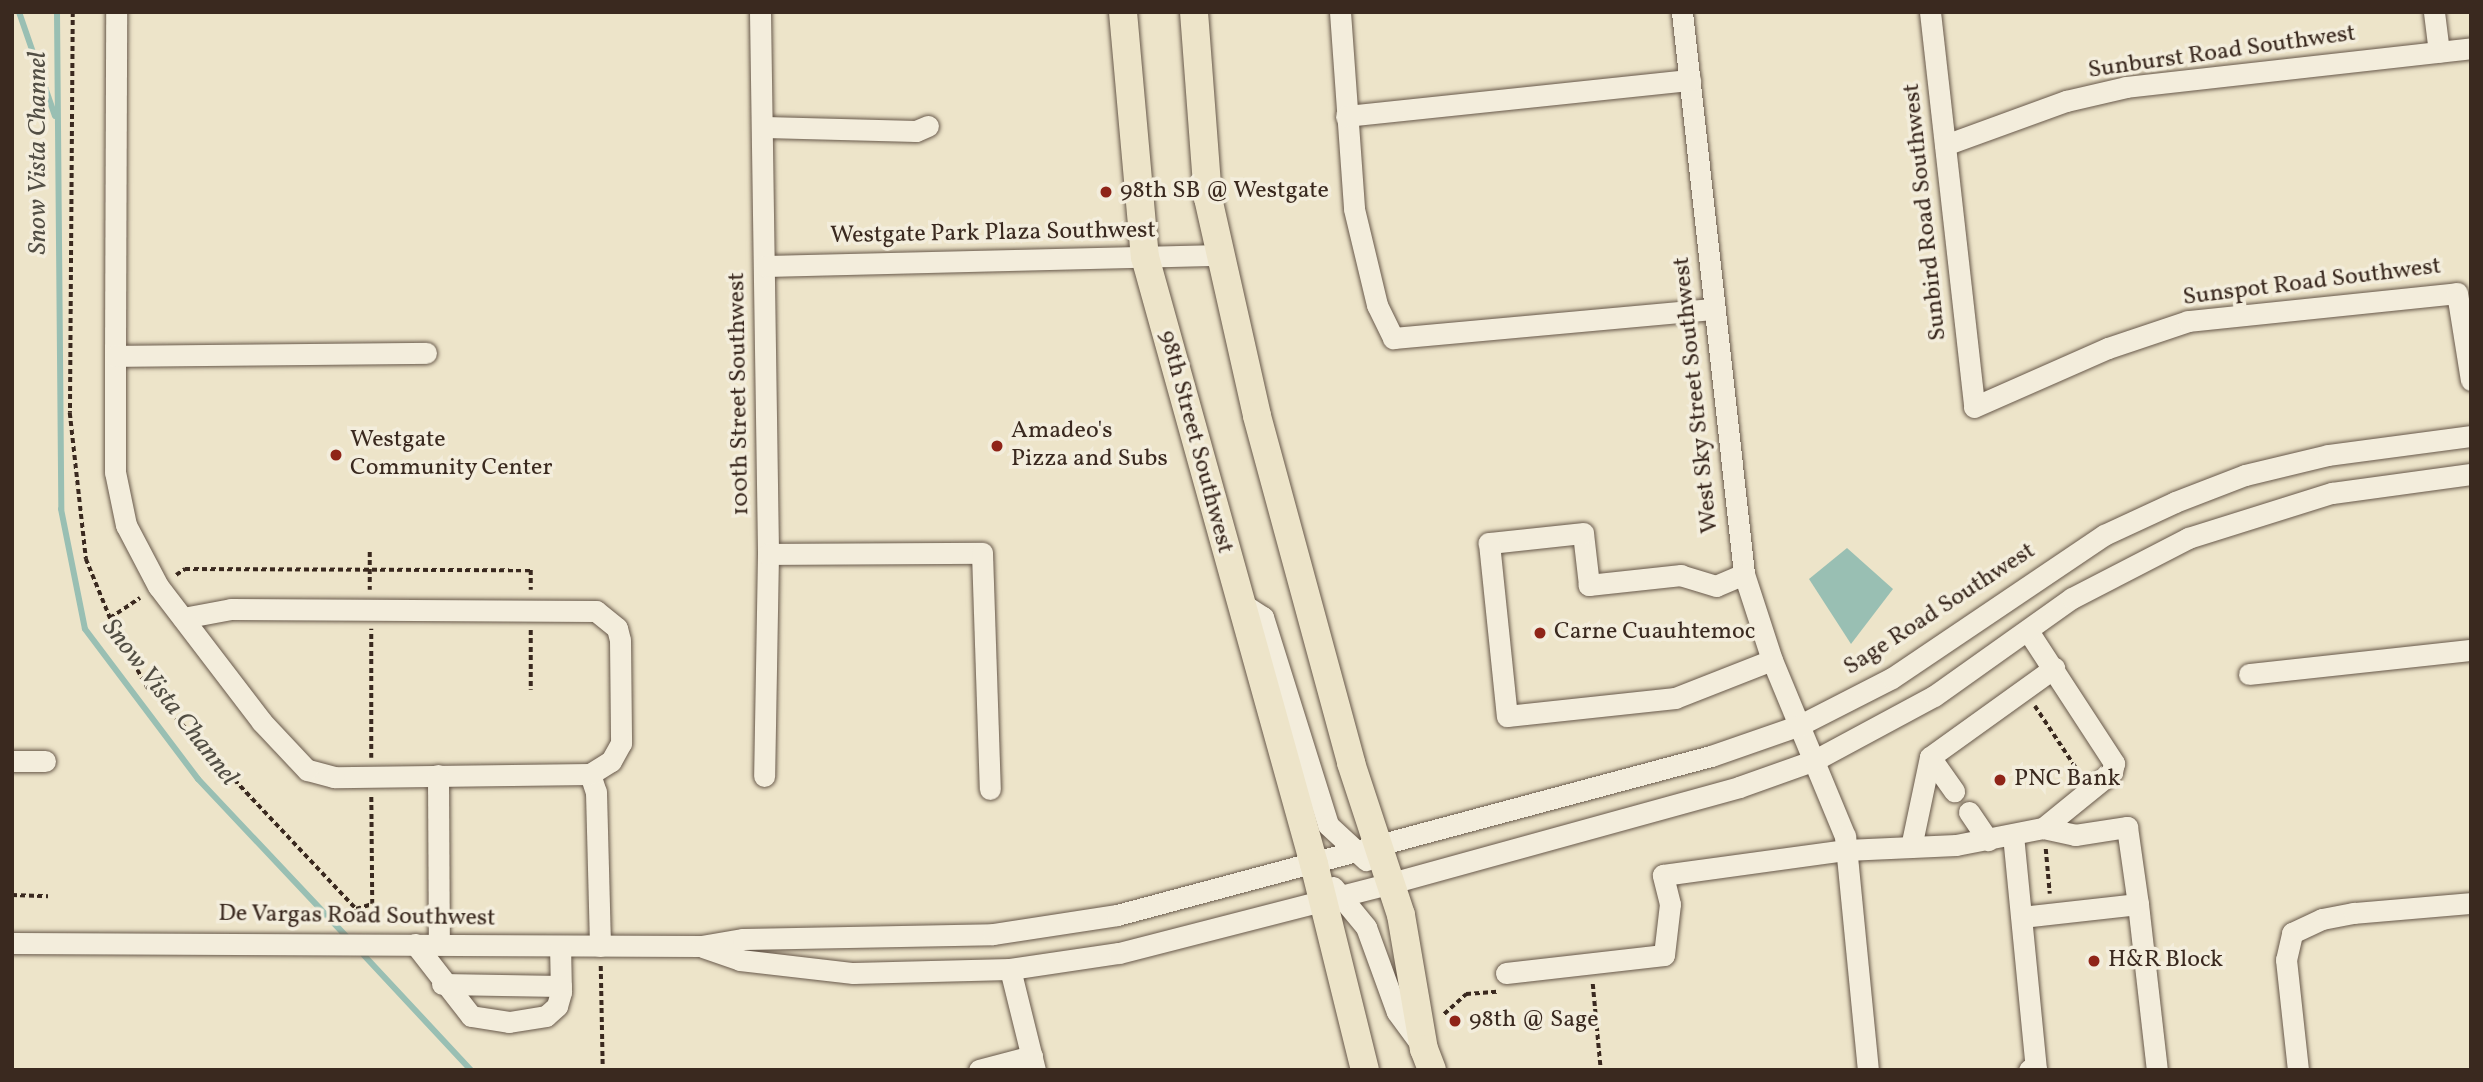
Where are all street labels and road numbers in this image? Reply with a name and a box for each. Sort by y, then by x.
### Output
street label: Sunburst Road Southwest [2086,20,2358,86]
street label: Sunbird Road Southwest [1898,82,1954,342]
street label: Westgate Park Plaza Southwest [830,217,1156,251]
street label: Sunspot Road Southwest [2181,253,2443,313]
street label: West Sky Street Southwest [1668,255,1726,535]
street label: 100th Street Southwest [723,272,757,516]
street label: 98th Street Southwest [1151,327,1239,557]
street label: Sage Road Southwest [1839,537,2041,683]
street label: De Vargas Road Southwest [218,900,496,934]

